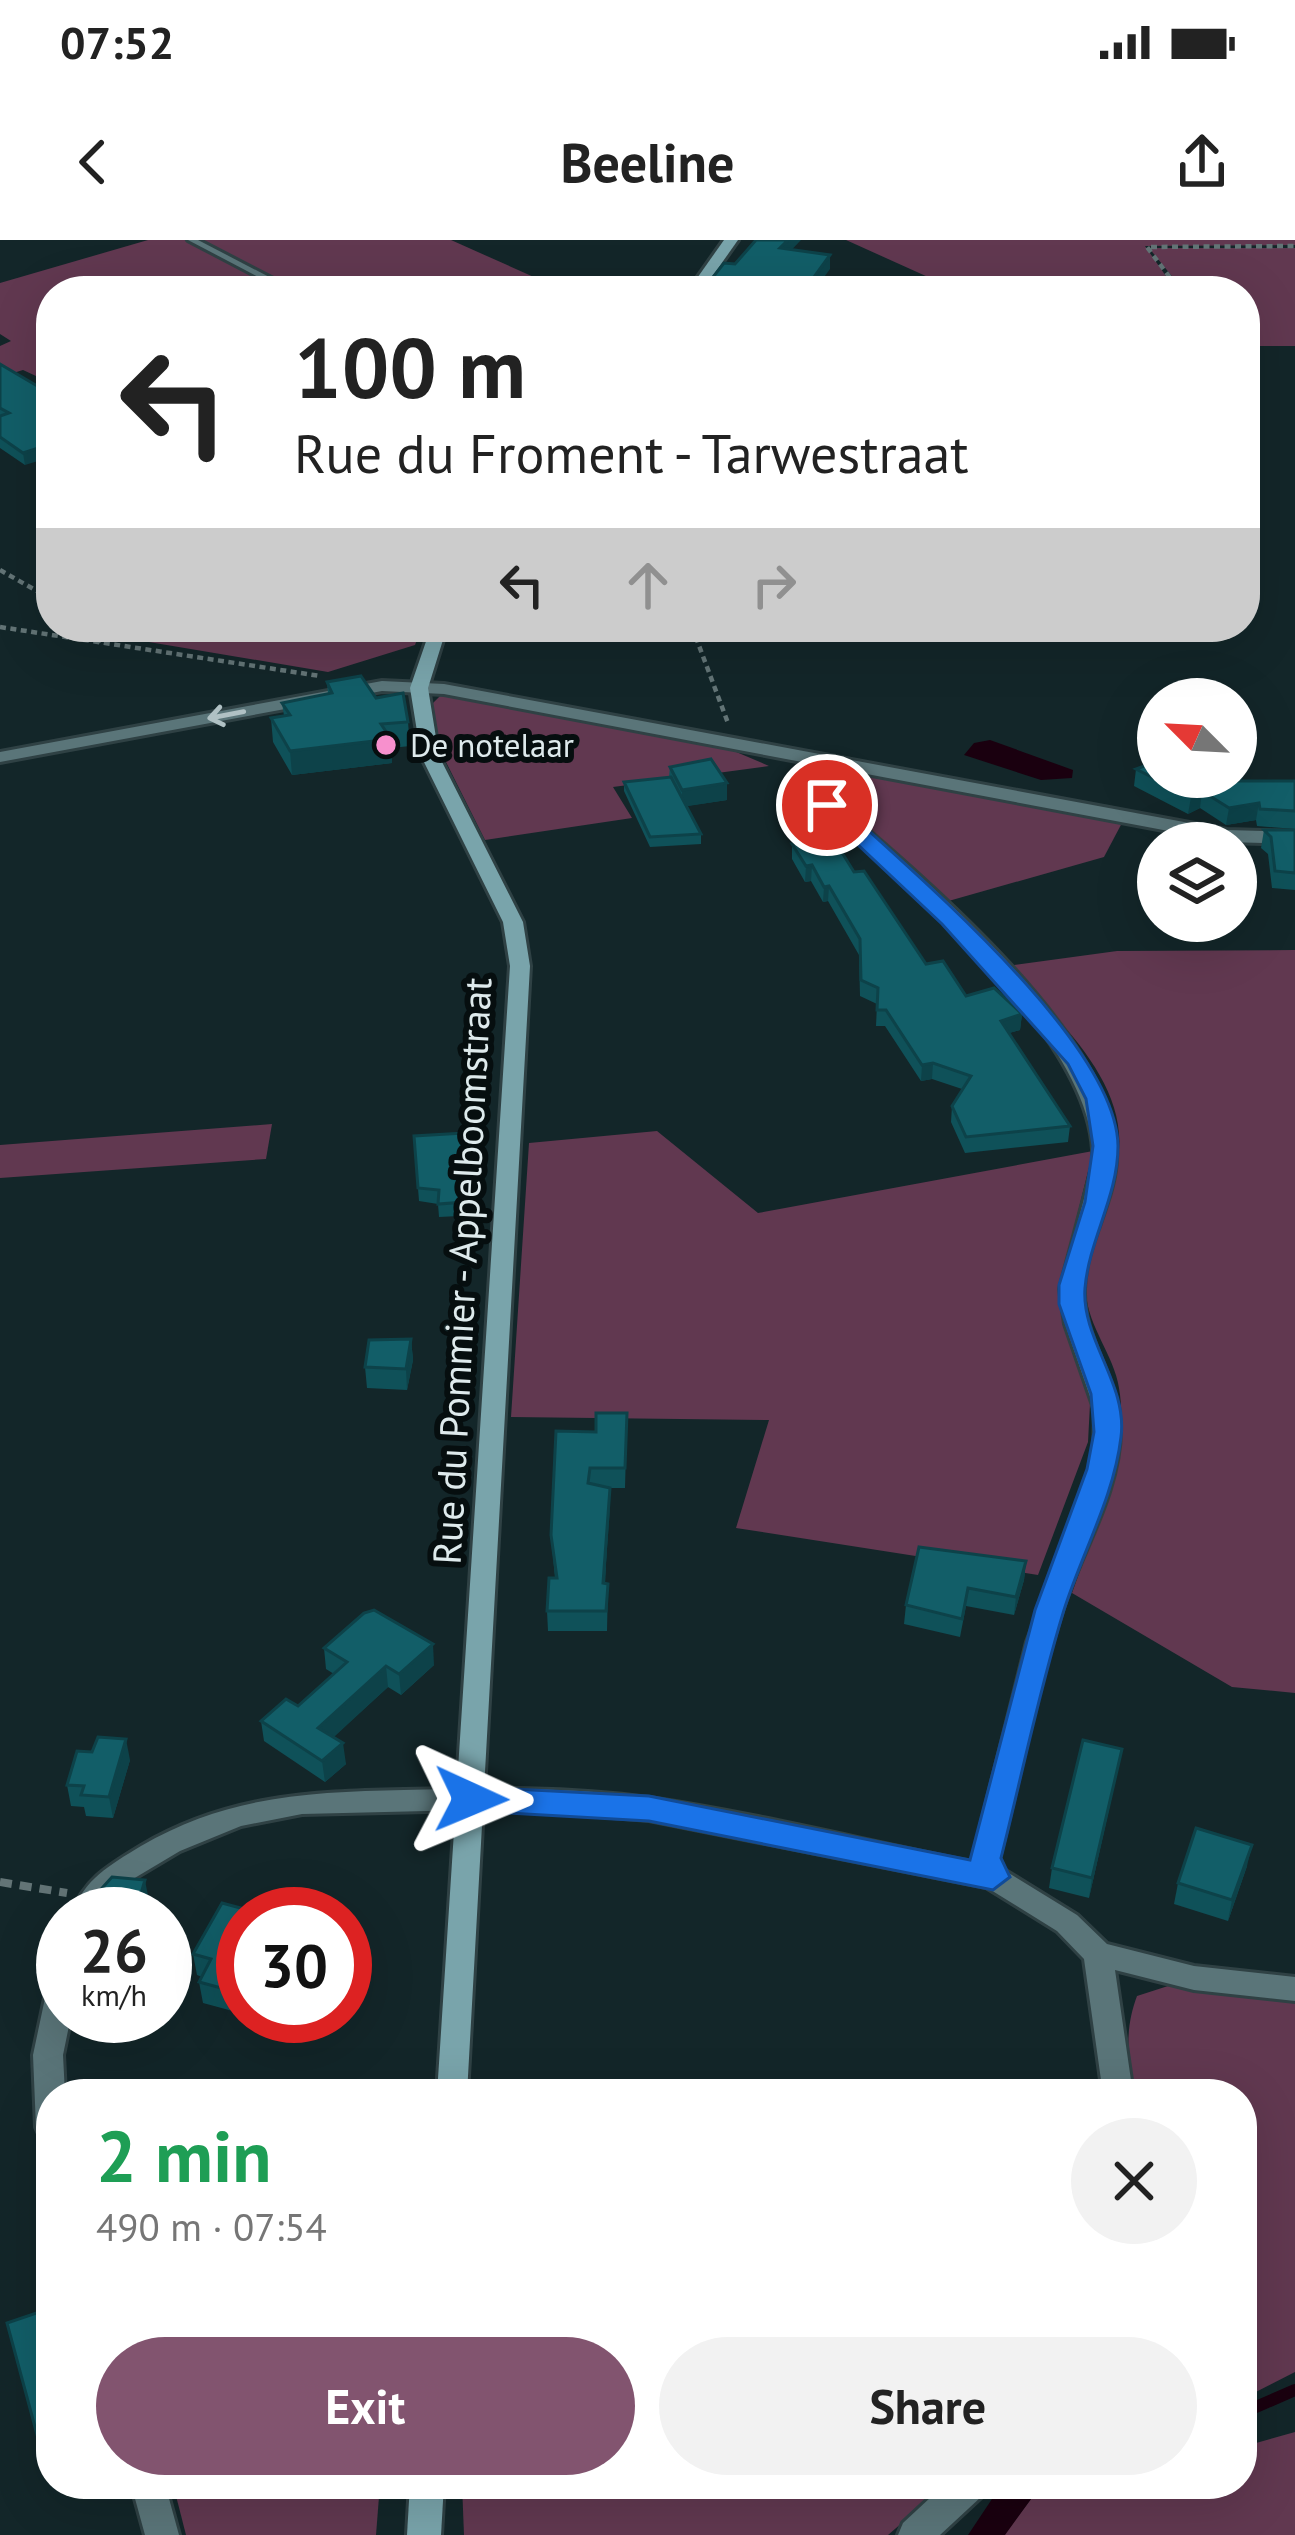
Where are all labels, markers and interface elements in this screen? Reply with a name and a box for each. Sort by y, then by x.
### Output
text: 07:52 [60,13,174,71]
text: Beeline [561,127,734,197]
icon: back [60,129,126,195]
icon: share [1169,129,1235,195]
text: 100 m [294,312,526,421]
icon: left [96,324,252,480]
text: Rue du Froment - Tarwestraat [294,418,969,488]
icon: left [489,552,555,618]
icon: ahead [615,552,681,618]
icon: right [741,552,807,618]
north arrow [1137,678,1257,798]
map controls [1137,678,1257,942]
one-way arrow [207,705,246,727]
place label: De notelaar [410,723,574,766]
marker: De notelaar [373,732,399,758]
pin [776,754,878,856]
icon: arrive [794,772,860,838]
button: layers [1137,822,1257,942]
street label: Rue du Pommier - Appelboomstraat [421,976,502,1566]
position arrow [408,1736,534,1862]
speed limit sign: 30 [216,1887,372,2043]
text: 26 [80,1911,148,1989]
text: km/h [81,1975,147,2014]
text: 2 min [96,2109,272,2202]
button: close [1071,2118,1197,2244]
text: 490 m · 07:54 [96,2201,327,2252]
button: Exit [96,2337,635,2475]
button: Share [659,2337,1197,2475]

